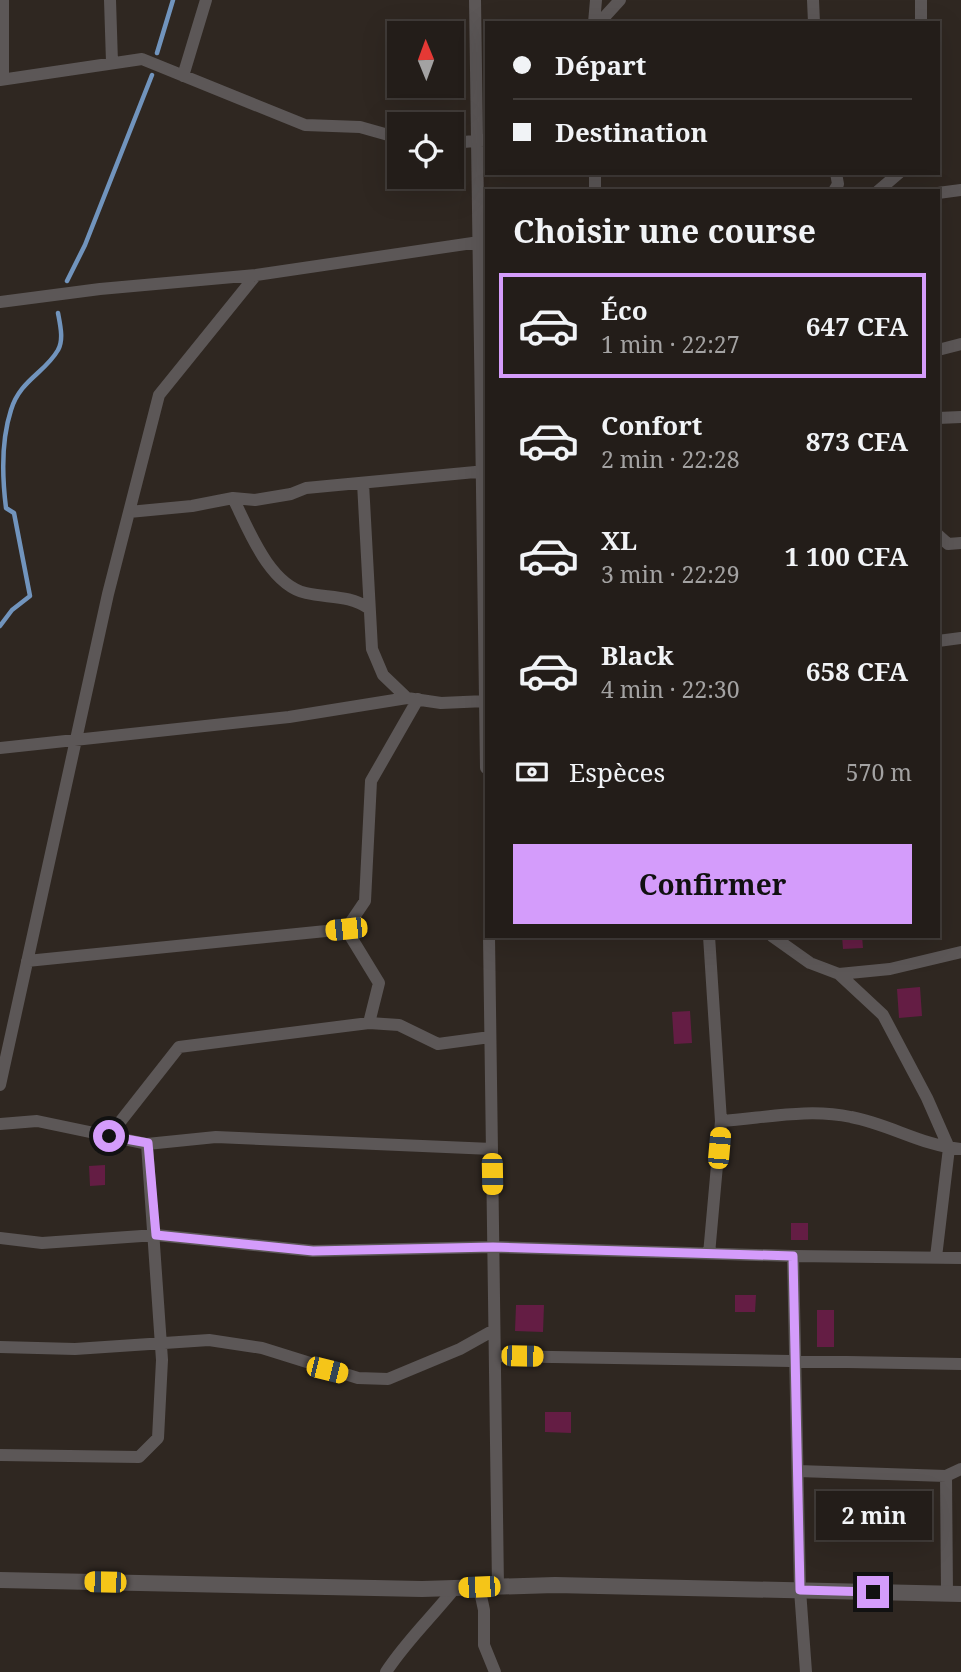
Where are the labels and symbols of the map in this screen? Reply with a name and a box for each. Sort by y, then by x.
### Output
north arrow [387,21,464,98]
car [325,916,368,942]
route start [93,1120,125,1152]
car [707,1126,732,1170]
car [482,1153,503,1195]
car [501,1345,544,1367]
car [305,1355,350,1385]
callout: 2 min [815,1490,931,1540]
car [84,1571,127,1593]
car [458,1576,501,1598]
route end [857,1576,889,1608]

